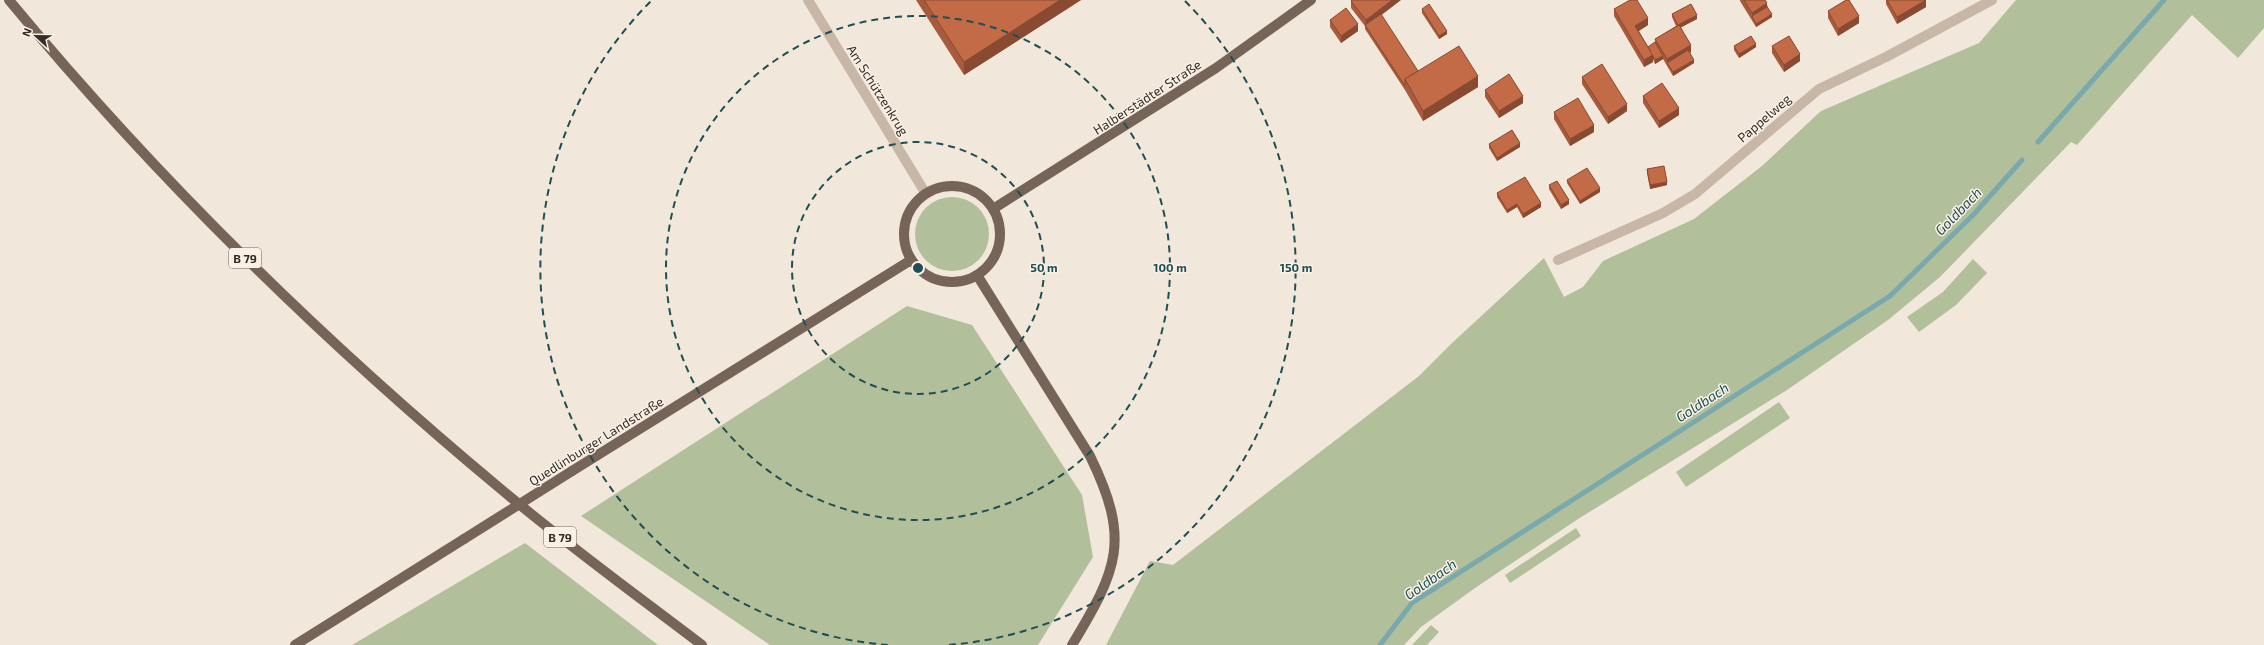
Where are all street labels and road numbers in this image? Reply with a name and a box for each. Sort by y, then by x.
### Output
street label: Am Schützenkrug [844,42,912,138]
street label: Halberstädter Straße [1090,56,1204,138]
street label: Pappelweg [1734,91,1794,145]
road number: B 79 [229,248,261,268]
street label: Quedlinburger Landstraße [526,393,666,489]
road number: B 79 [544,527,576,547]

